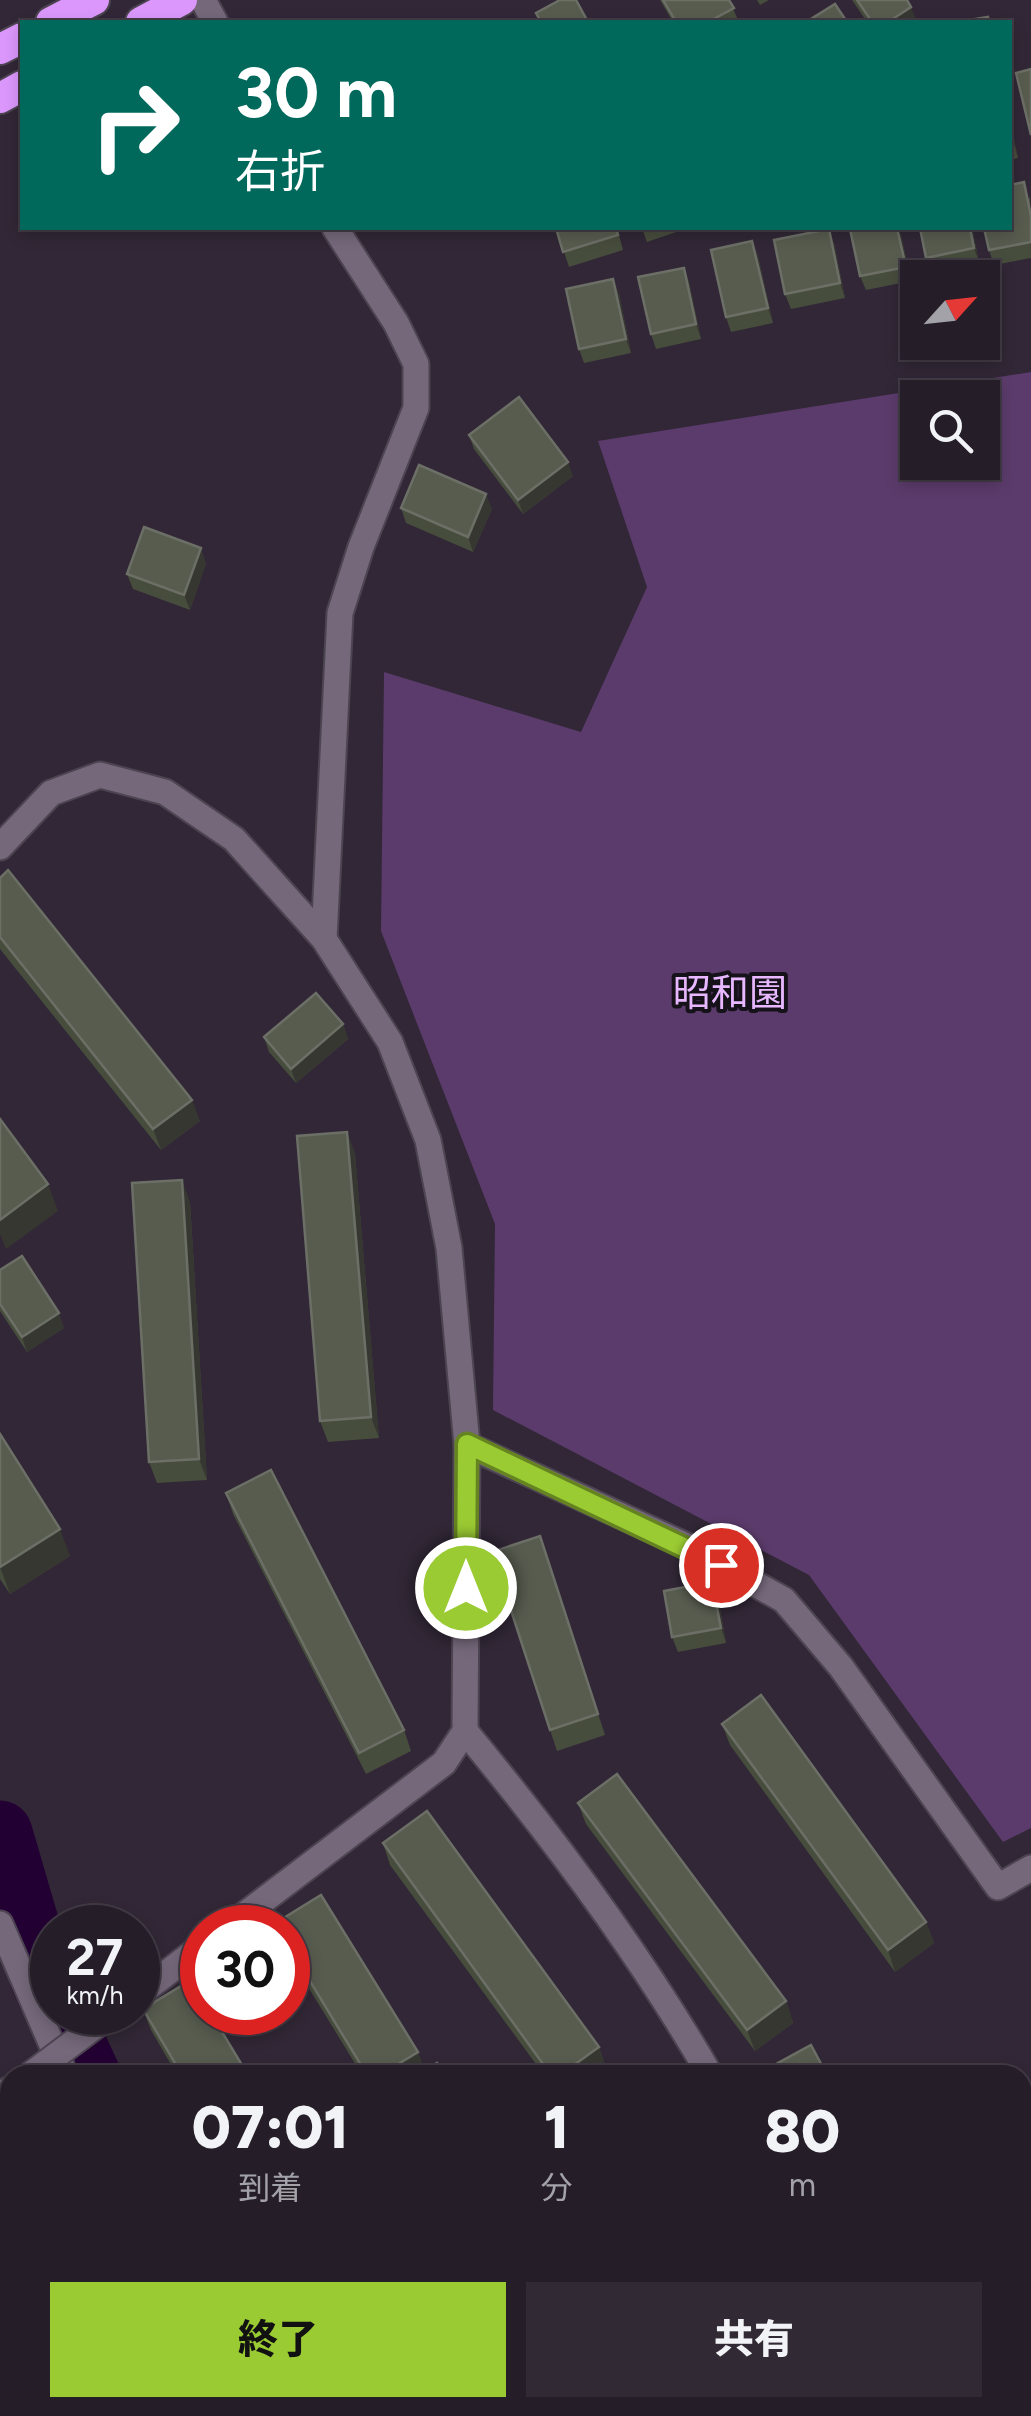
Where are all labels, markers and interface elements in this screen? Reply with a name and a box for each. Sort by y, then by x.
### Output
text: 30 m [235,50,397,135]
icon: right [70,60,200,190]
text: 右折 [235,144,325,198]
north arrow [900,260,1000,360]
map controls [900,260,1000,480]
button: search [900,380,1000,480]
park label: 昭和園 [673,970,787,1016]
pin [679,1523,764,1608]
position arrow [414,1536,518,1640]
icon: arrive [694,1538,749,1593]
speed limit sign: 30 [180,1905,310,2035]
text: 27 [67,1927,123,1988]
text: km/h [66,1980,124,2010]
text: 07:01 [192,2091,349,2163]
text: 1 [544,2091,569,2163]
text: 80 [764,2095,840,2167]
text: m [789,2166,816,2204]
text: 到着 [238,2169,302,2207]
text: 分 [541,2169,573,2207]
button: 終了 [50,2282,506,2397]
button: 共有 [526,2282,982,2397]

